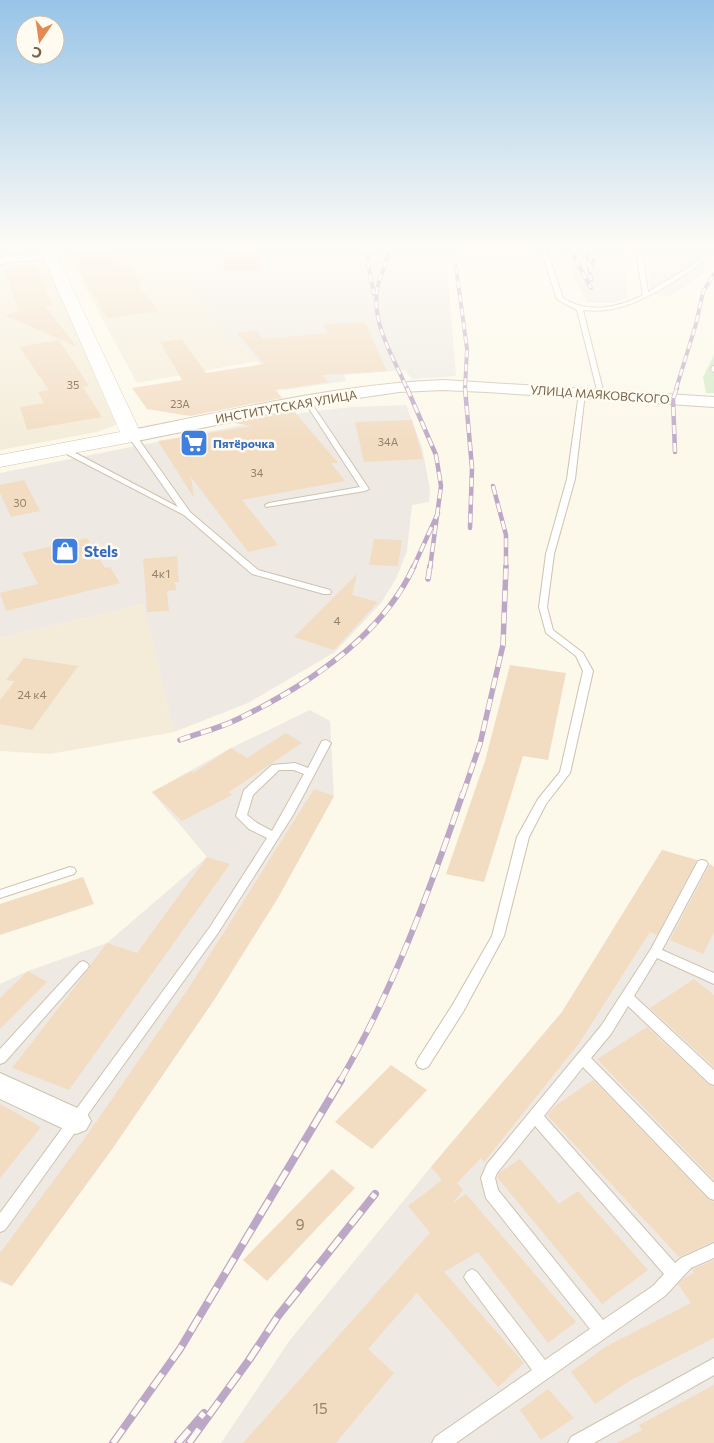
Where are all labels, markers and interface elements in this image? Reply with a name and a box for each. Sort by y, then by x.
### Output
north arrow [15,15,65,65]
text: С [30,44,44,63]
house number: 35 [67,378,79,391]
street label: УЛИЦА МАЯКОВСКОГО [530,382,670,406]
street label: ИНСТИТУТСКАЯ УЛИЦА [214,387,358,425]
house number: 23А [170,397,190,410]
supermarket icon: Пятёрочка [179,428,209,458]
house number: 34А [378,435,399,448]
place label: Пятёрочка [213,436,275,450]
house number: 34 [251,466,264,479]
house number: 30 [13,496,27,509]
shop icon: Stels [50,536,80,566]
place label: Stels [84,542,118,560]
house number: 4к1 [152,566,170,580]
house number: 4 [333,613,341,627]
house number: 24 к4 [17,687,47,701]
house number: 9 [295,1215,305,1233]
house number: 15 [312,1399,328,1417]

